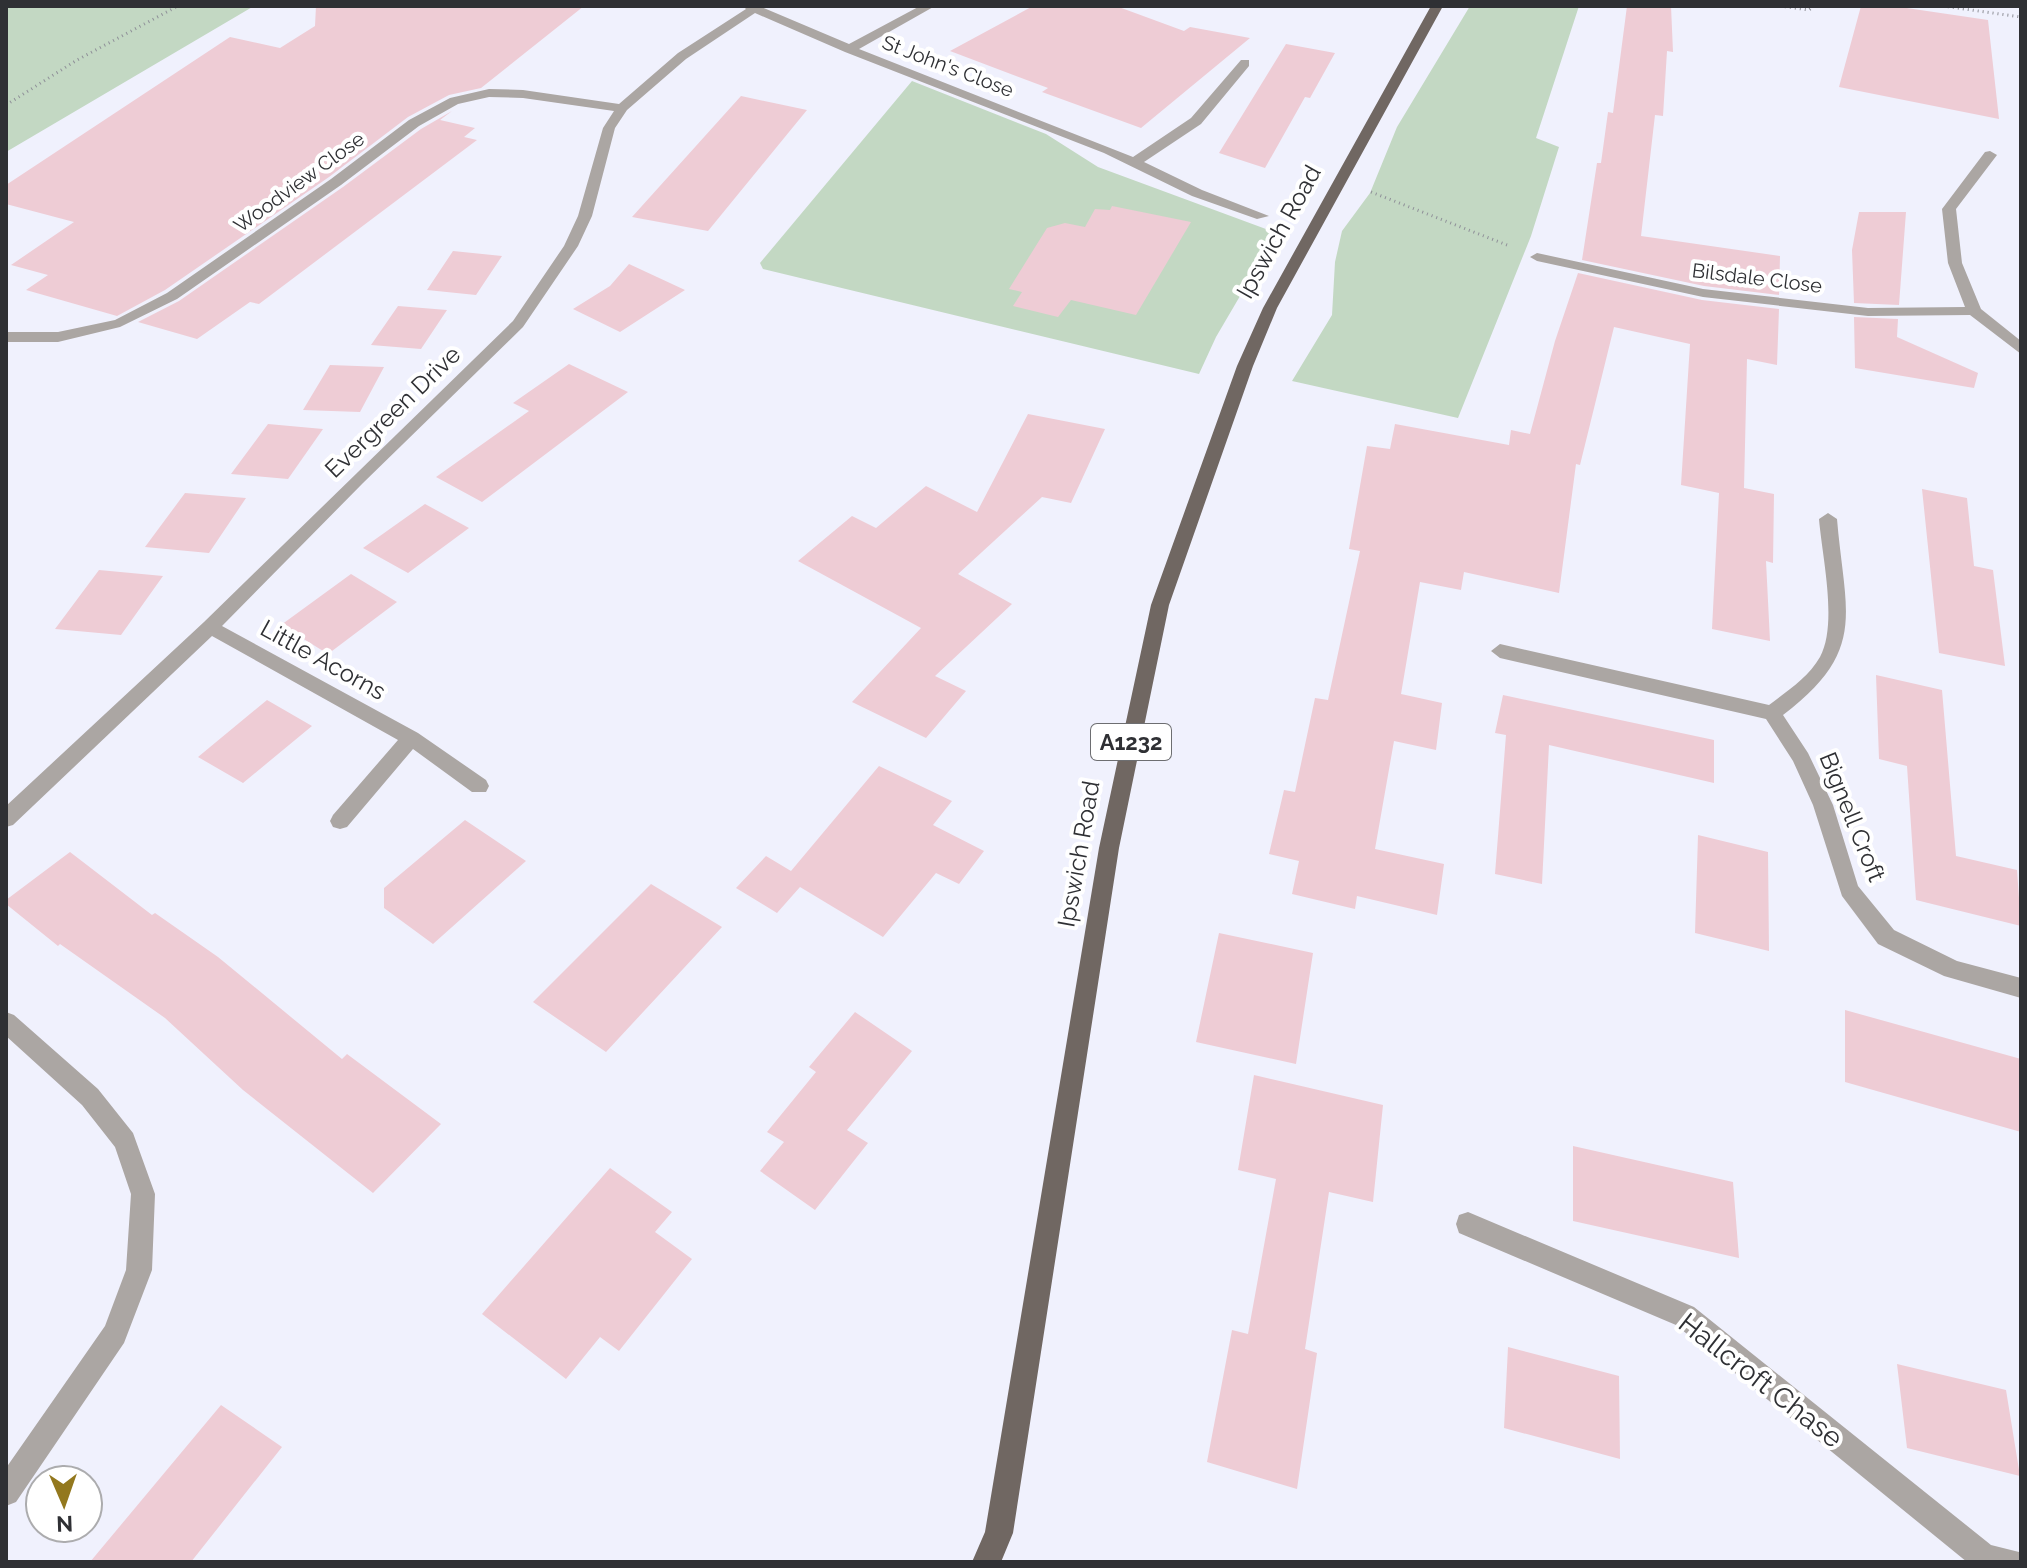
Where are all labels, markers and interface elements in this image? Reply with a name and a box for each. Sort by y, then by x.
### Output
street label: St John's Close [879,30,1017,102]
street label: Woodview Close [229,126,369,237]
street label: Ipswich Road [1230,160,1327,303]
street label: Bilsdale Close [1691,258,1824,298]
street label: Evergreen Drive [319,340,466,484]
street label: Little Acorns [256,613,391,706]
road number: A1232 [1091,724,1171,760]
street label: Bignell Croft [1813,748,1892,886]
street label: Ipswich Road [1051,779,1106,929]
street label: Hallcroft Chase [1672,1306,1849,1455]
north arrow [24,1464,104,1544]
text: N [56,1511,74,1537]

